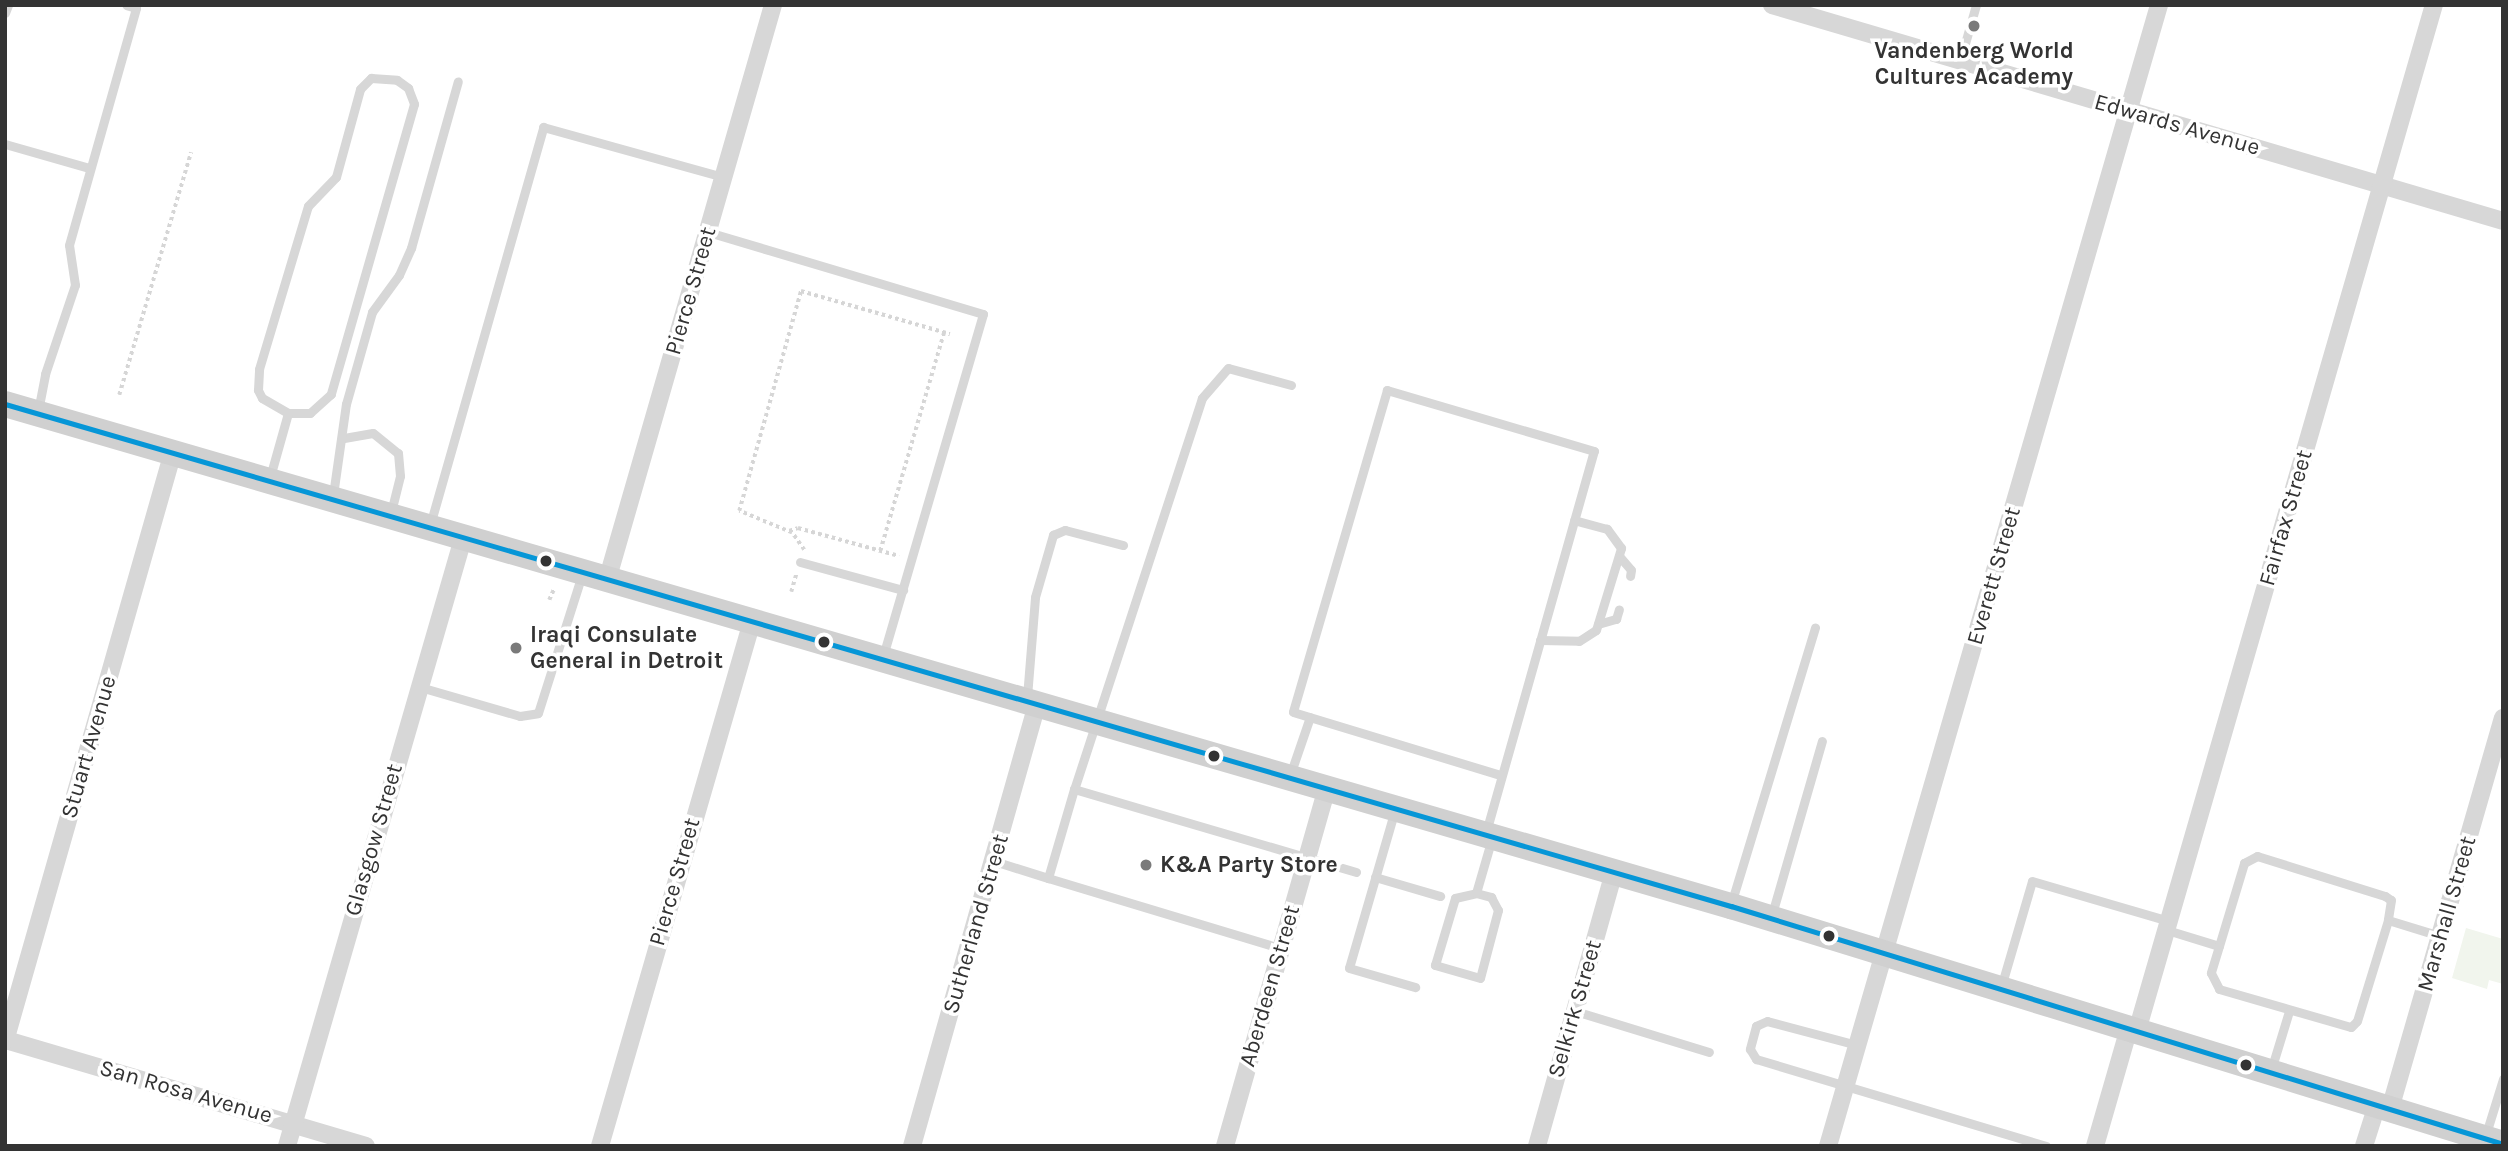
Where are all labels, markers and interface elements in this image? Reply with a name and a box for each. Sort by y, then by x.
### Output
marker: Vandenberg World Cultures Academy [1966,18,1982,34]
place label: Vandenberg World Cultures Academy [1874,37,2074,91]
street label: Edwards Avenue [2091,88,2263,162]
street label: Pierce Street [660,224,722,358]
street label: Fairfax Street [2253,447,2319,589]
street label: Everett Street [1961,504,2027,648]
unlabelled marker [539,554,553,568]
place label: Iraqi Consulate General in Detroit [530,621,723,675]
unlabelled marker [817,635,831,649]
marker: Iraqi Consulate General in Detroit [508,640,524,656]
street label: Stuart Avenue [55,672,123,822]
unlabelled marker [1207,749,1221,763]
street label: Glasgow Street [339,761,409,919]
street label: Pierce Street [644,815,706,949]
street label: Sutherland Street [937,831,1015,1017]
street label: Marshall Street [2412,833,2482,995]
place label: K&A Party Store [1160,851,1338,879]
marker: K&A Party Store [1138,857,1154,873]
street label: Aberdeen Street [1234,902,1306,1070]
unlabelled marker [1822,929,1836,943]
street label: Selkirk Street [1542,937,1608,1081]
street label: San Rosa Avenue [96,1054,276,1130]
unlabelled marker [2239,1058,2253,1072]

